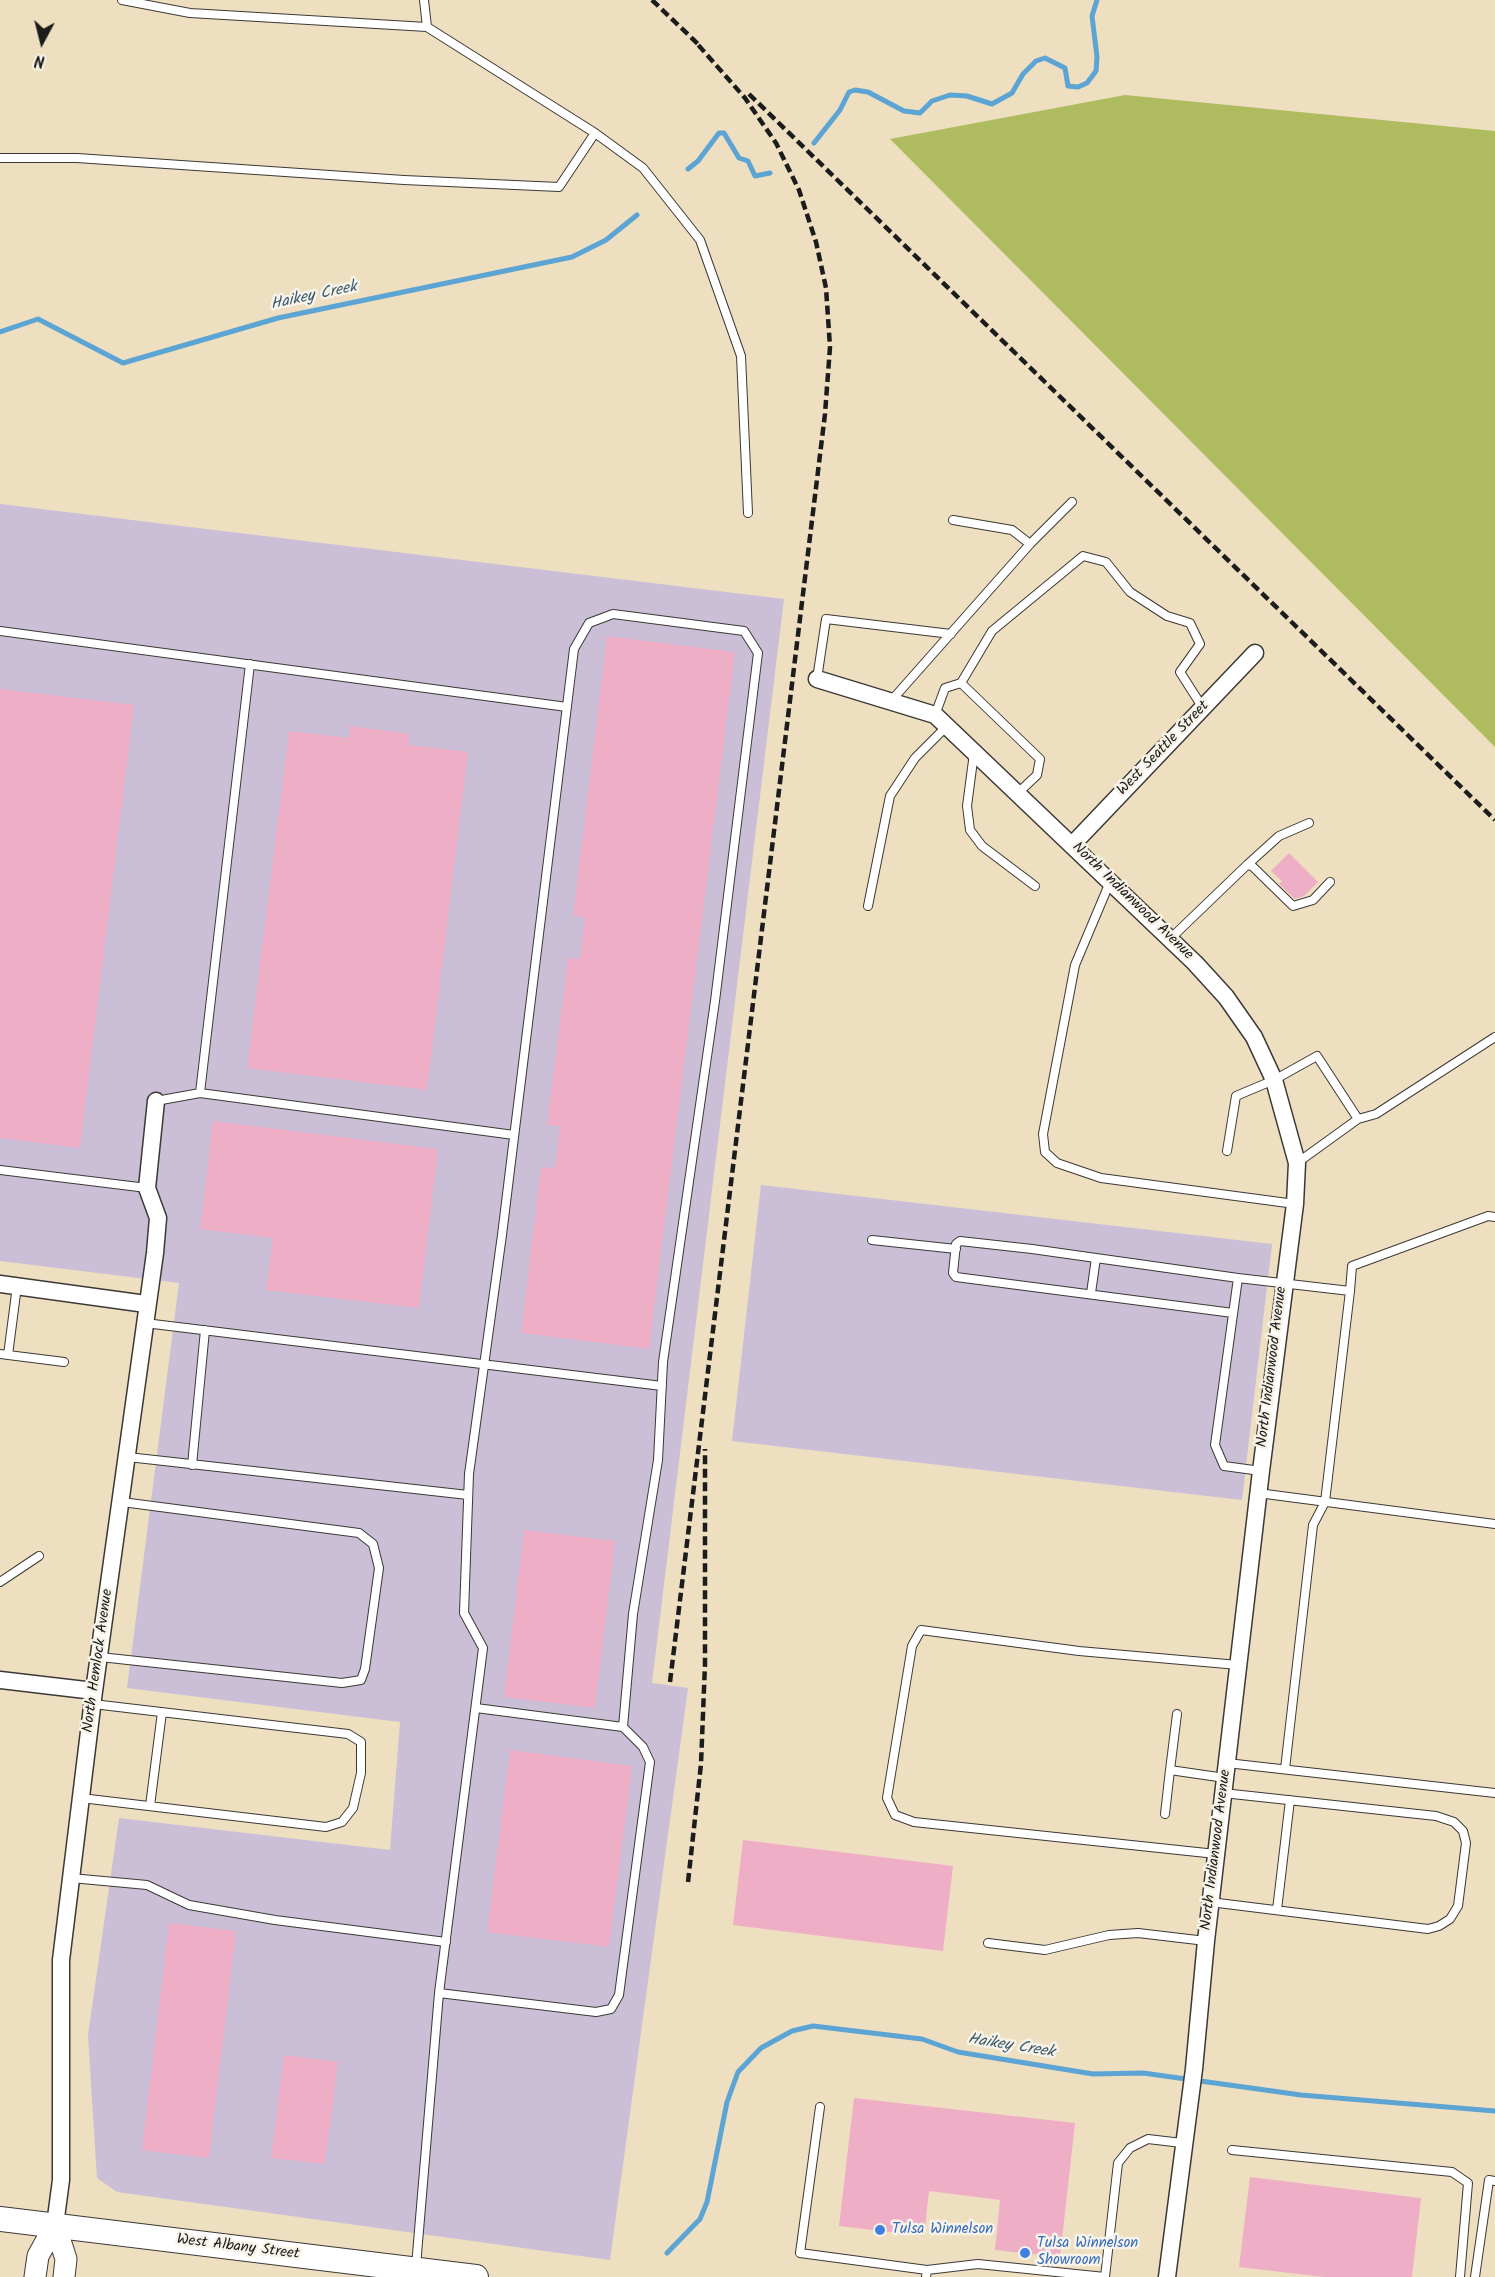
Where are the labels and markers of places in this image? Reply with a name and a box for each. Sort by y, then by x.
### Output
place label: Tulsa Winnelson [892,2221,993,2239]
marker: Tulsa Winnelson [873,2223,887,2237]
place label: Tulsa Winnelson Showroom [1037,2235,1138,2270]
marker: Tulsa Winnelson Showroom [1018,2246,1032,2260]

